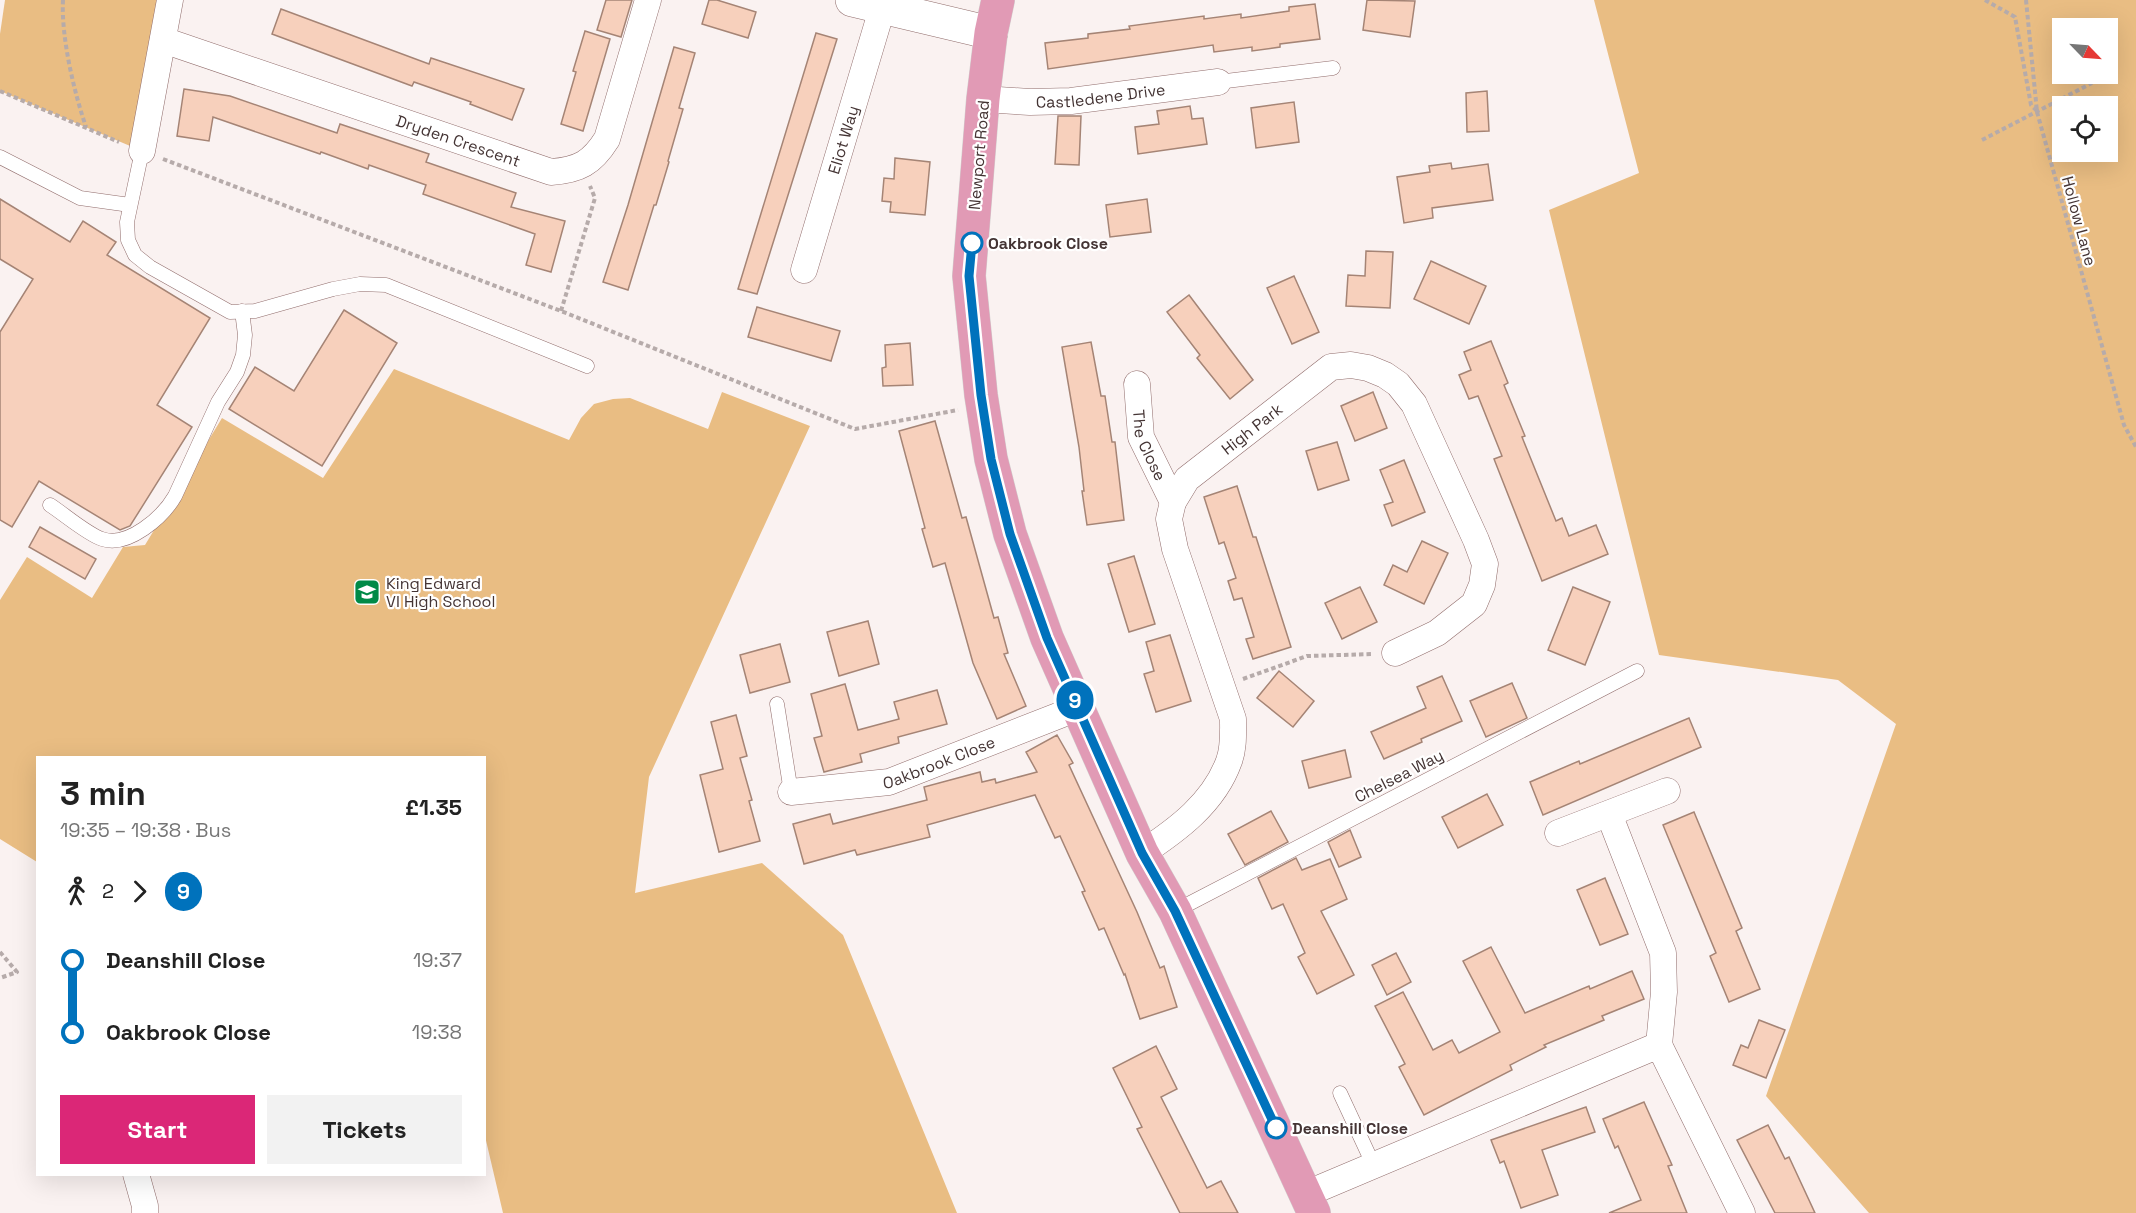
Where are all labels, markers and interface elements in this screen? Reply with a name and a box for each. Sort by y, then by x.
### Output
north arrow [2052,18,2118,84]
map controls [2052,18,2118,162]
street label: Castledene Drive [1036,78,1166,112]
button: locate [2052,96,2118,162]
street label: Newport Road [964,99,994,211]
street label: Eliot Way [823,103,863,176]
street label: Dryden Crescent [393,110,523,171]
street label: Hollow Lane [2057,174,2101,268]
marker: Oakbrook Close [961,232,983,254]
place label: Oakbrook Close [988,233,1108,254]
street label: High Park [1217,398,1287,459]
street label: The Close [1128,409,1171,484]
place label: King Edward VI High School [386,573,495,612]
school or university icon: King Edward VI High School [352,577,382,607]
line badge: 9 [1056,680,1094,720]
text: 9 [1069,687,1081,714]
street label: Oakbrook Close [882,731,998,793]
street label: Chelsea Way [1351,745,1447,807]
text: 3 min [60,773,146,815]
text: £1.35 [405,793,462,821]
text: 19:35 – 19:38 · Bus [60,817,231,843]
icon: walk [60,875,93,908]
icon: forward [123,875,156,908]
text: 2 [102,878,114,904]
text: 9 [177,878,190,905]
text: Deanshill Close [106,946,266,974]
text: 19:37 [413,947,462,973]
text: Oakbrook Close [106,1018,271,1046]
text: 19:38 [412,1019,462,1045]
button: Start [60,1095,255,1164]
button: Tickets [267,1095,462,1164]
marker: Deanshill Close [1265,1117,1287,1139]
place label: Deanshill Close [1292,1118,1408,1139]

